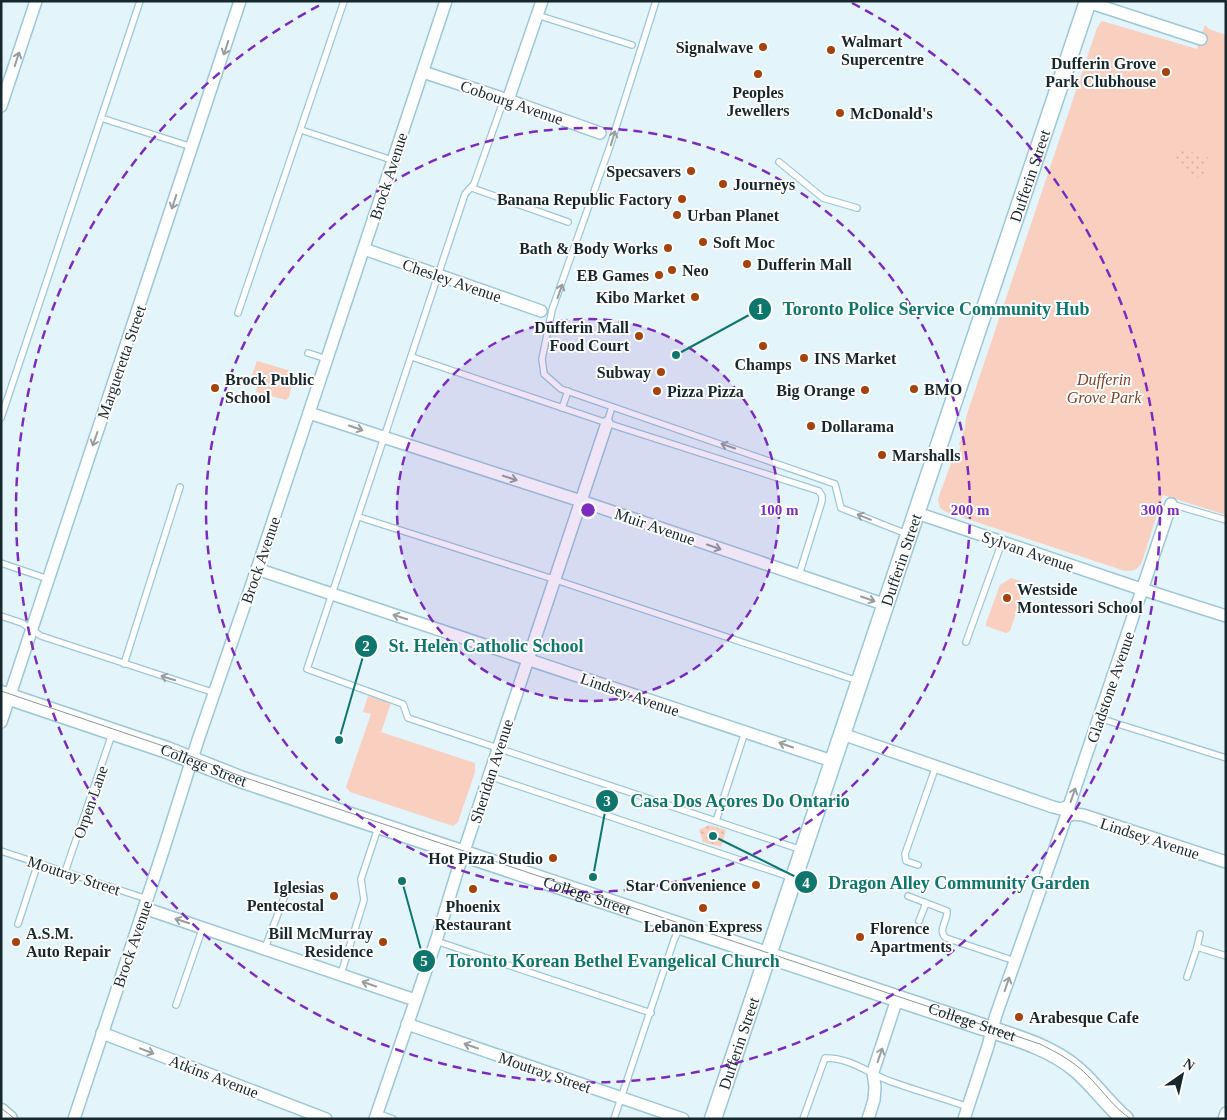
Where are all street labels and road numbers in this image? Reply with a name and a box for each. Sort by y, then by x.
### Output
street label: Cobourg Avenue [458,77,565,129]
street label: Dufferin Street [1007,127,1053,224]
street label: Brock Avenue [366,130,411,222]
street label: Chesley Avenue [400,256,503,306]
street label: Margueretta Street [94,303,150,422]
street label: Muir Avenue [613,505,697,548]
street label: Dufferin Street [878,511,925,608]
street label: Brock Avenue [238,514,283,606]
street label: Sylvan Avenue [979,528,1076,576]
street label: Gladstone Avenue [1083,629,1137,745]
street label: Lindsey Avenue [578,670,681,720]
street label: Sheridan Avenue [467,717,516,825]
street label: College Street [159,741,250,790]
street label: Orpen Lane [70,763,112,841]
street label: Lindsey Avenue [1098,814,1202,863]
street label: Moutray Street [25,852,123,900]
street label: College Street [541,873,634,918]
street label: Brock Avenue [110,898,155,990]
street label: Dufferin Street [716,994,762,1092]
street label: College Street [926,999,1019,1044]
street label: Moutray Street [496,1049,594,1097]
street label: Atkins Avenue [167,1052,261,1101]

